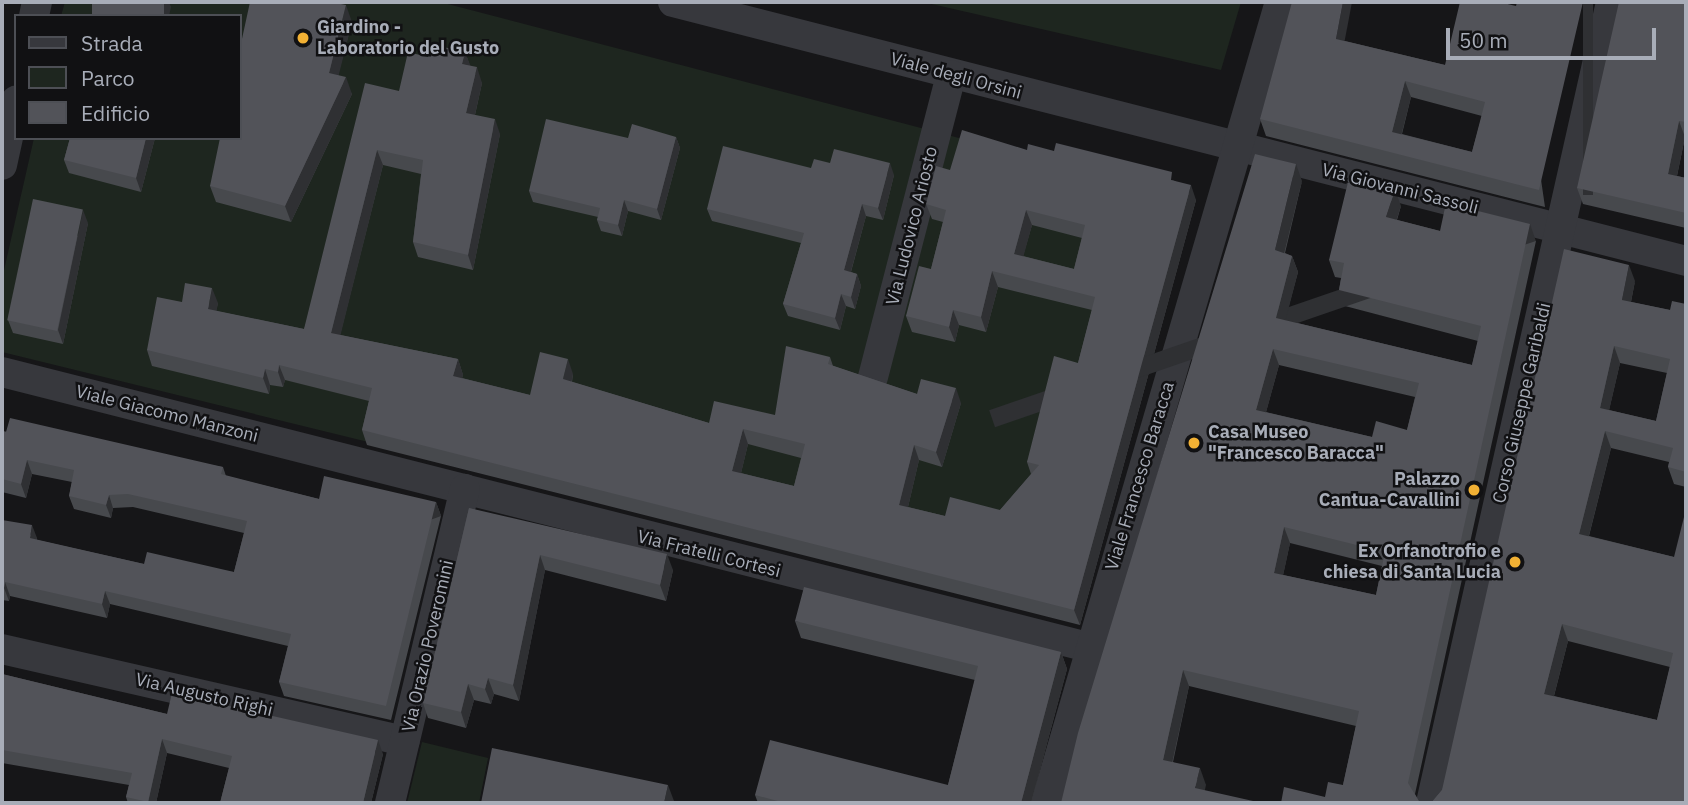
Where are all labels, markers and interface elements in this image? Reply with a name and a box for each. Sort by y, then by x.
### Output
legend [14,14,242,140]
scale bar [1450,14,1660,58]
place label: Giardino - Laboratorio del Gusto [317,17,499,60]
text: 50 m [1459,26,1508,54]
text: Strada [81,29,143,57]
marker: Giardino - Laboratorio del Gusto [295,30,311,46]
street label: Viale degli Orsini [888,48,1024,104]
text: Parco [81,64,135,92]
text: Edificio [81,99,150,127]
street label: Via Ludovico Ariosto [882,144,942,308]
street label: Via Giovanni Sassoli [1319,159,1481,219]
street label: Corso Giuseppe Garibaldi [1488,301,1556,505]
street label: Viale Francesco Baracca [1101,379,1179,573]
street label: Viale Giacomo Manzoni [74,381,260,447]
place label: Casa Museo "Francesco Baracca" [1208,422,1384,464]
marker: Casa Museo "Francesco Baracca" [1186,435,1202,451]
place label: Palazzo Cantua-Cavallini [1319,469,1460,512]
marker: Palazzo Cantua-Cavallini [1466,482,1482,498]
street label: Via Fratelli Cortesi [635,526,783,582]
place label: Ex Orfanotrofio e chiesa di Santa Lucia [1323,541,1501,584]
marker: Ex Orfanotrofio e chiesa di Santa Lucia [1507,554,1523,570]
street label: Via Orazio Poveromini [398,558,458,734]
street label: Via Augusto Righi [133,669,275,721]

